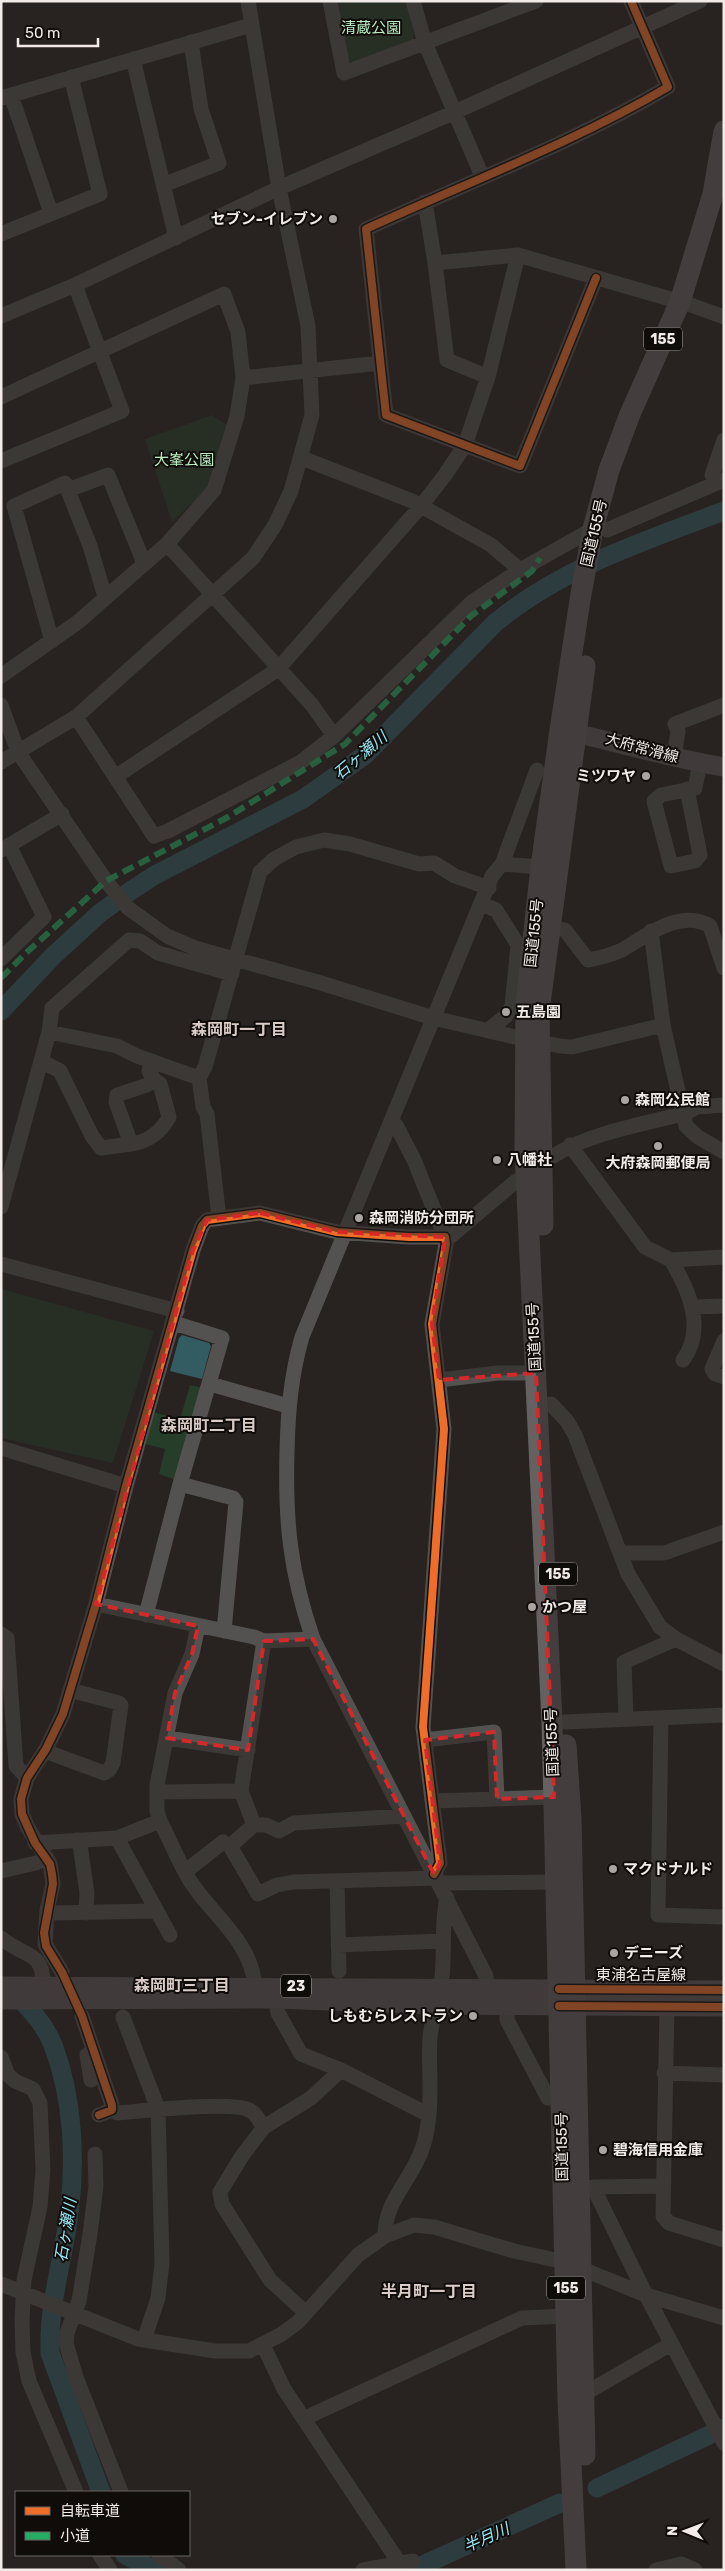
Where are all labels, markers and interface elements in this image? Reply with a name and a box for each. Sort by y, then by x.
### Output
scale bar [18,15,98,47]
park label: 清蔵公園 [341,19,401,37]
text: 50 m [25,24,60,42]
place label: セブン-イレブン [211,210,323,228]
marker: セブン-イレブン [327,213,339,225]
road number: 155 [644,328,682,350]
park label: 大峯公園 [154,451,214,469]
street label: 国道155号 [577,497,611,569]
water label: 石ヶ瀬川 [330,726,392,783]
street label: 大府常滑線 [603,730,681,766]
place label: ミツワヤ [576,767,636,785]
marker: ミツワヤ [640,770,652,782]
street label: 国道155号 [521,898,547,968]
place label: 五島園 [516,1003,561,1021]
marker: 五島園 [500,1006,512,1018]
district label: 森岡町一丁目 [191,1020,287,1039]
place label: 森岡公民館 [635,1091,710,1109]
marker: 森岡公民館 [619,1094,631,1106]
marker: 大府森岡郵便局 [652,1140,664,1152]
place label: 八幡社 [507,1151,552,1169]
marker: 八幡社 [491,1154,503,1166]
place label: 大府森岡郵便局 [605,1154,711,1172]
place label: 森岡消防分団所 [369,1209,474,1227]
marker: 森岡消防分団所 [353,1212,365,1224]
street label: 国道155号 [523,1302,545,1372]
district label: 森岡町二丁目 [161,1416,257,1435]
road number: 155 [539,1562,577,1586]
place label: かつ屋 [542,1598,587,1616]
marker: かつ屋 [526,1601,538,1613]
street label: 国道155号 [542,1707,562,1777]
place label: マクドナルド [623,1860,713,1878]
marker: マクドナルド [607,1863,619,1875]
place label: デニーズ [624,1944,683,1962]
marker: デニーズ [608,1947,620,1959]
street label: 東浦名古屋線 [596,1966,686,1984]
road number: 23 [281,1974,311,1998]
district label: 森岡町三丁目 [134,1976,230,1995]
place label: しもむらレストラン [328,2007,463,2025]
marker: しもむらレストラン [467,2010,479,2022]
street label: 国道155号 [552,2112,572,2182]
place label: 碧海信用金庫 [613,2141,703,2159]
marker: 碧海信用金庫 [597,2144,609,2156]
water label: 石ヶ瀬川 [51,2195,80,2263]
road number: 155 [547,2276,585,2300]
district label: 半月町一丁目 [381,2282,477,2301]
legend [15,2491,190,2556]
text: 自転車道 [60,2502,120,2520]
north arrow [660,2506,710,2556]
water label: 半月川 [460,2518,514,2556]
text: N [664,2526,681,2536]
text: 小道 [60,2527,90,2545]

